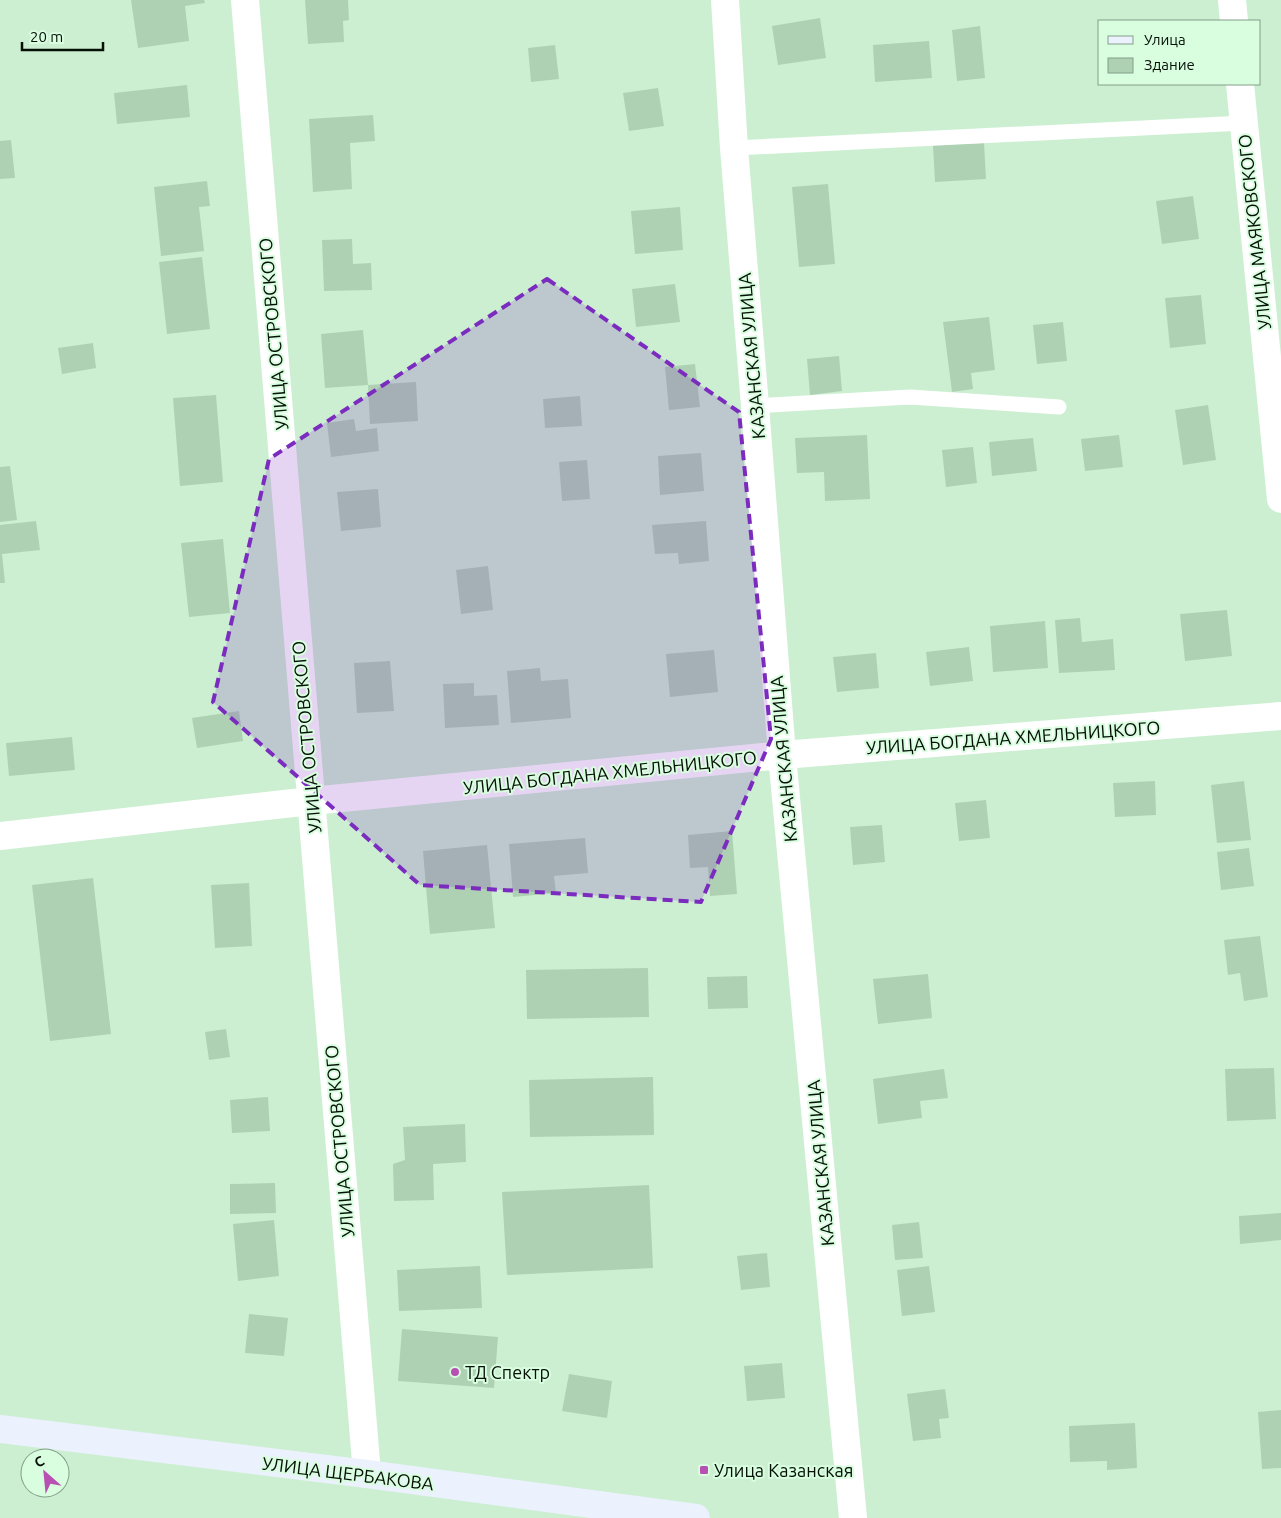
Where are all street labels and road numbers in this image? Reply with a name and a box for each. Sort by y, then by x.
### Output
street label: УЛИЦА МАЯКОВСКОГО [1234,133,1274,331]
street label: УЛИЦА ОСТРОВСКОГО [255,237,291,431]
street label: КАЗАНСКАЯ УЛИЦА [734,272,768,440]
street label: УЛИЦА ОСТРОВСКОГО [288,640,324,834]
street label: КАЗАНСКАЯ УЛИЦА [766,675,800,843]
street label: УЛИЦА БОГДАНА ХМЕЛЬНИЦКОГО [865,717,1161,757]
street label: УЛИЦА БОГДАНА ХМЕЛЬНИЦКОГО [462,747,758,797]
street label: УЛИЦА ОСТРОВСКОГО [321,1044,357,1238]
street label: КАЗАНСКАЯ УЛИЦА [803,1079,837,1247]
street label: УЛИЦА ЩЕРБАКОВА [261,1453,435,1493]

